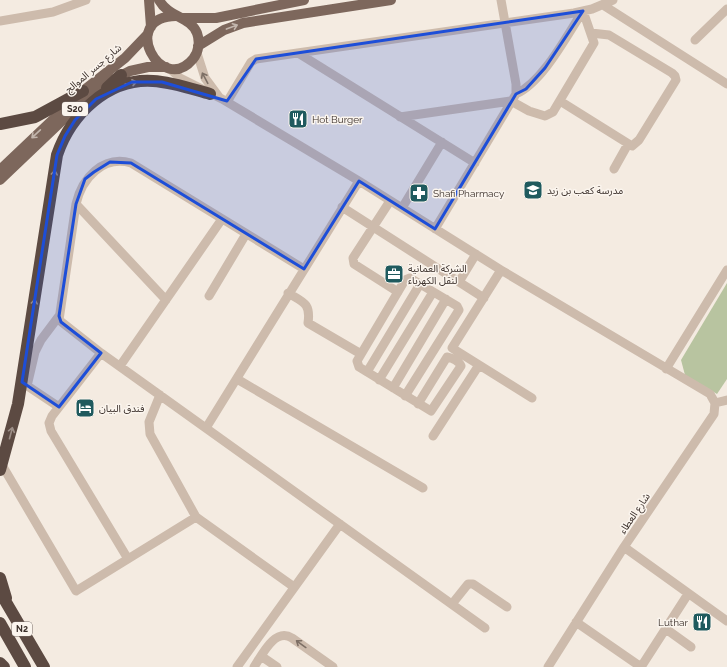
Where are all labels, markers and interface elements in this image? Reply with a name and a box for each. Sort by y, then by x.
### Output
one-way arrow [225,23,238,30]
street label: شارع جسر الموالح [63,42,125,97]
one-way arrow [201,72,209,84]
one-way arrow [125,78,138,86]
road number: S20 [62,102,88,116]
restaurant icon: Hot Burger [287,108,309,130]
place label: Hot Burger [312,114,363,125]
one-way arrow [31,130,41,139]
one-way arrow [50,170,58,183]
school or university icon: مدرسة كعب بن زيد [522,179,544,201]
pharmacy icon: Shafi Pharmacy [408,182,430,204]
place label: مدرسة كعب بن زيد [547,185,623,197]
place label: Shafi Pharmacy [433,188,505,199]
office icon: الشرکة العمانیة لنقل الکهرباء [383,263,405,285]
place label: الشرکة العمانیة لنقل الکهرباء [408,263,467,287]
one-way arrow [30,299,38,312]
hotel icon: فندق البيان [74,397,96,419]
place label: فندق البيان [99,403,145,414]
one-way arrow [8,427,16,440]
street label: شارع العطاء [617,491,654,537]
restaurant icon: Luthar [691,611,713,633]
place label: Luthar [658,617,688,628]
road number: N2 [12,622,32,636]
one-way arrow [296,640,307,648]

